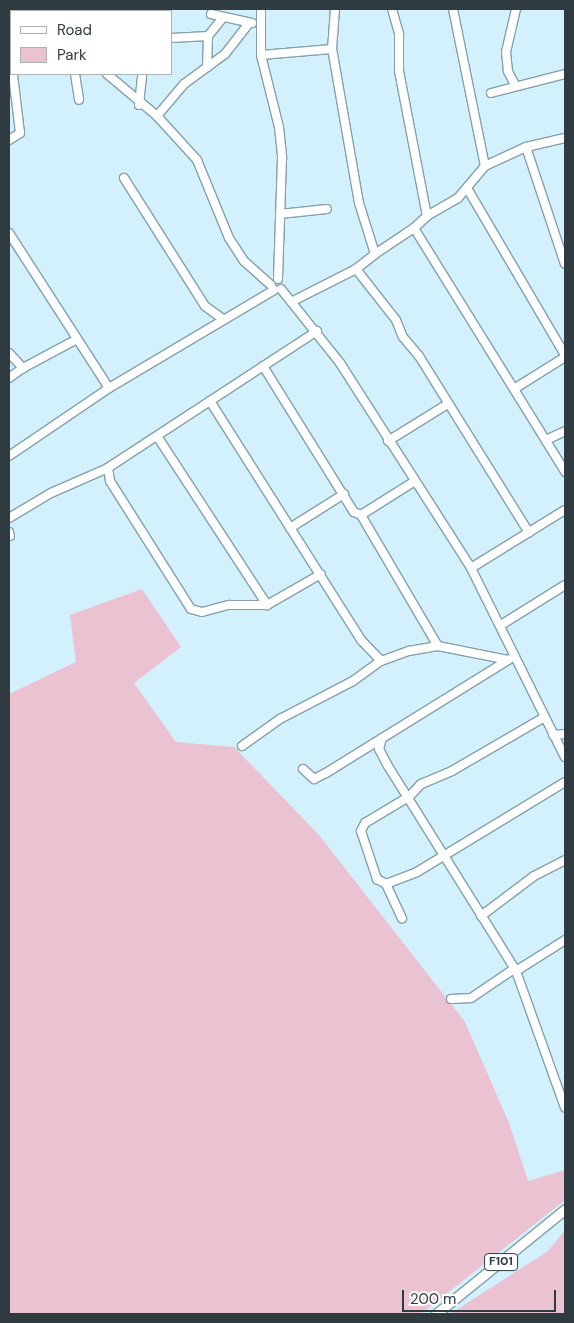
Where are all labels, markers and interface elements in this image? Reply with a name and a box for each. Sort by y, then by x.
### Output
legend [10,10,172,75]
text: Road [57,20,92,40]
text: Park [57,45,87,65]
road number: F101 [484,1252,518,1272]
scale bar [404,1280,558,1312]
text: 200 m [410,1289,456,1309]

